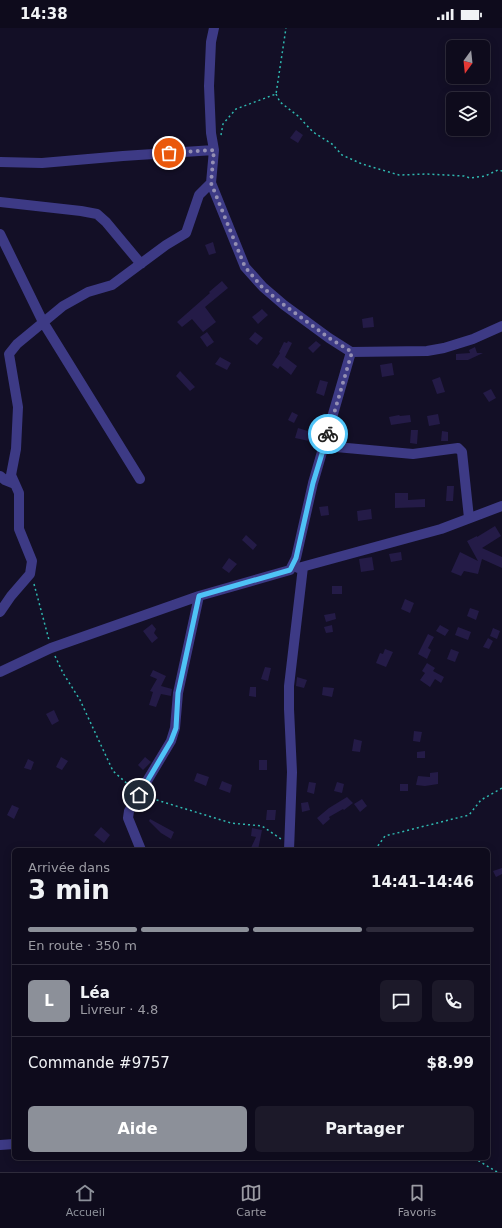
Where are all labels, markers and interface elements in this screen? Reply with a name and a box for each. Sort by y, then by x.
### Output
text: 14:38 [20,5,68,23]
north arrow [446,40,490,84]
map controls [446,40,490,136]
button: layers [446,92,490,136]
pin [152,136,186,170]
icon: bag [158,142,180,164]
courier [308,414,348,454]
icon: bike [317,423,339,445]
pin [122,778,156,812]
icon: home [128,784,150,806]
text: Arrivée dans [28,860,110,875]
text: 14:41–14:46 [371,873,474,891]
text: 3 min [28,875,110,905]
text: En route · 350 m [28,938,137,953]
button: chat [380,980,422,1022]
button: phone [432,980,474,1022]
text: Léa [80,984,110,1002]
text: L [44,992,54,1010]
text: Livreur · 4.8 [80,1002,158,1017]
text: Commande #9757 [28,1054,170,1072]
text: $8.99 [427,1054,474,1072]
button: Aide [28,1106,247,1152]
button: Partager [255,1106,474,1152]
tab: Accueil [66,1182,105,1219]
tab: Carte [236,1182,266,1219]
tab: Favoris [398,1182,436,1219]

